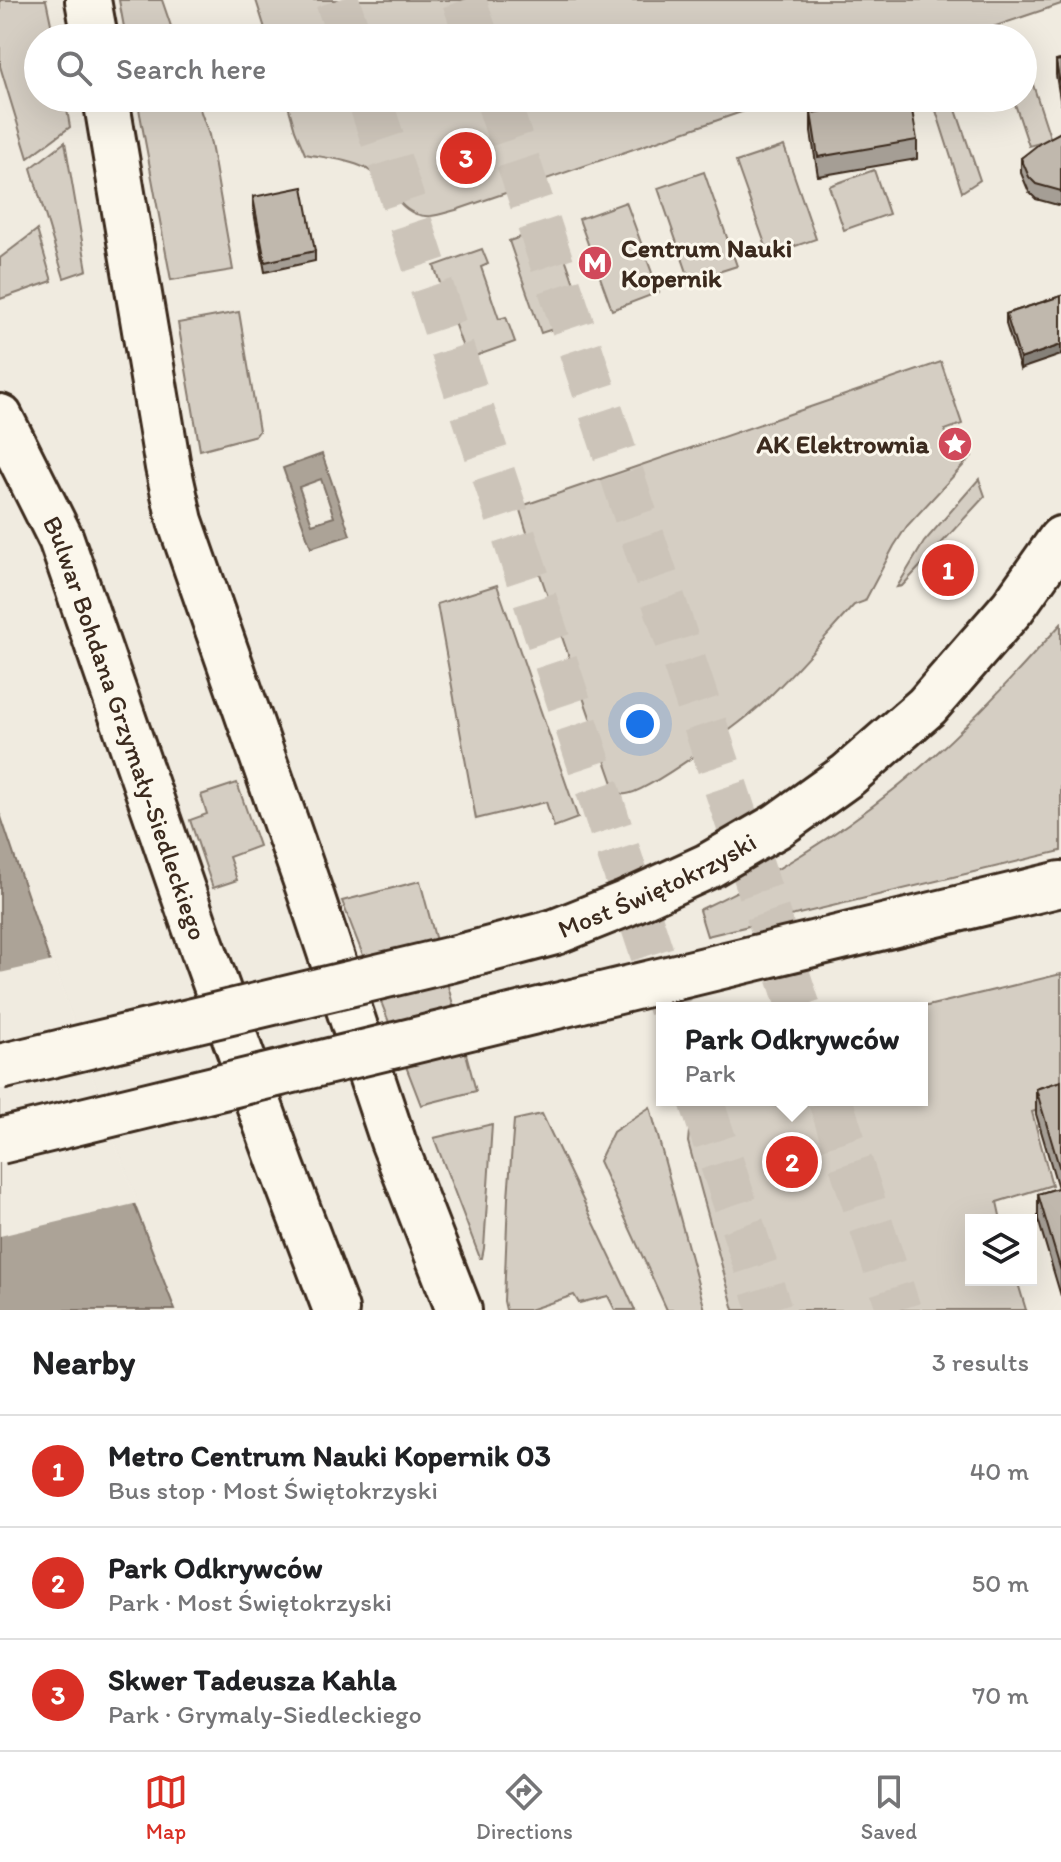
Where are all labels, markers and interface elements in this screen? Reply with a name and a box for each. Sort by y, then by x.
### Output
search box [24,24,1037,112]
icon: search [52,46,96,90]
text: Search here [116,50,266,87]
pin: 3 [440,128,492,188]
place label: Centrum Nauki Kopernik [621,232,792,294]
metro station icon: Centrum Nauki Kopernik [576,244,614,282]
place icon: AK Elektrownia [936,425,974,463]
place label: AK Elektrownia [755,428,929,460]
street label: Bulwar Bohdana Grzymały-Siedleckiego [36,510,214,944]
pin: 1 [922,540,974,600]
your location [620,704,660,744]
street label: Most Świętokrzyski [553,826,762,945]
popup [656,1002,928,1106]
text: Park Odkrywców [685,1020,899,1057]
text: Park [685,1057,736,1089]
pin: 2 [766,1132,818,1192]
map controls [965,1214,1037,1286]
button: layers [965,1214,1037,1286]
text: Nearby [32,1342,135,1383]
text: 3 results [932,1346,1029,1378]
text: Metro Centrum Nauki Kopernik 03 [108,1437,551,1474]
text: 1 [52,1455,64,1487]
text: 40 m [970,1455,1029,1487]
text: Bus stop · Most Świętokrzyski [108,1474,438,1506]
text: Park Odkrywców [108,1549,323,1586]
text: 2 [51,1567,65,1599]
text: 50 m [972,1567,1029,1599]
text: Park · Most Świętokrzyski [108,1586,392,1618]
text: Skwer Tadeusza Kahla [108,1661,397,1698]
text: 3 [51,1679,65,1711]
text: 70 m [972,1679,1029,1711]
text: Park · Grymaly-Siedleckiego [108,1698,422,1730]
tab: Map [144,1770,188,1845]
tab: Directions [476,1770,573,1845]
tab: Saved [861,1770,917,1845]

